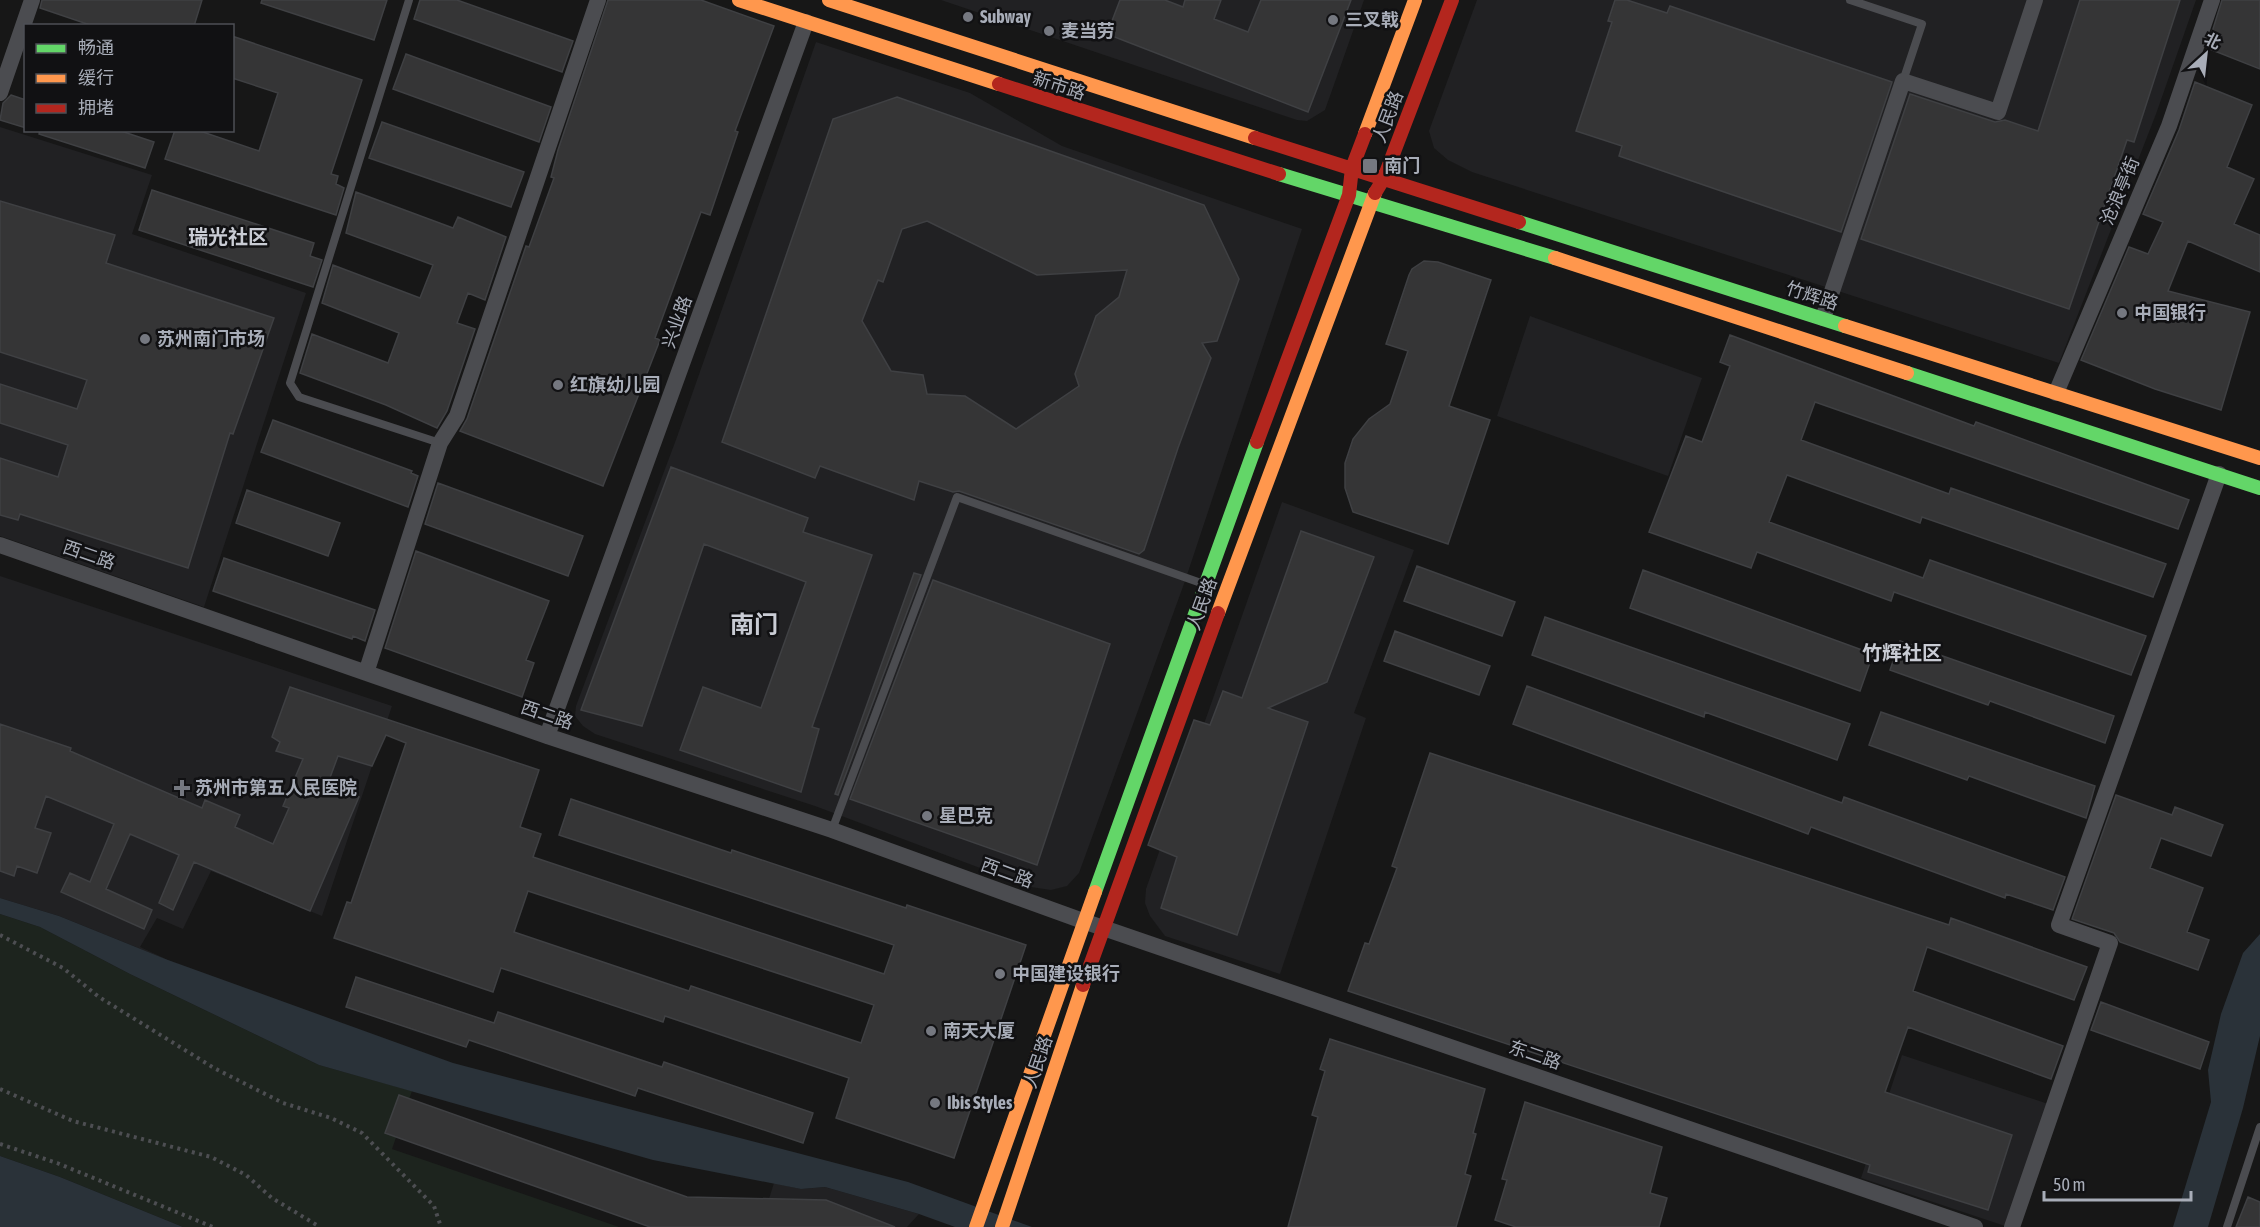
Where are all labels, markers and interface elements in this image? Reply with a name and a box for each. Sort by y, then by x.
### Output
place label: Subway [980,6,1032,27]
place label: 三叉戟 [1345,9,1399,30]
marker: Subway [961,10,975,24]
marker: 三叉戟 [1326,13,1340,27]
place label: 麦当劳 [1061,20,1115,41]
legend [24,24,234,132]
marker: 麦当劳 [1042,24,1056,38]
north arrow [2176,24,2236,84]
text: 北 [2202,29,2224,52]
text: 畅通 [78,37,114,58]
text: 缓行 [78,67,114,88]
street label: 新市路 [1030,67,1088,104]
street label: 人民路 [1368,88,1407,146]
text: 拥堵 [78,97,114,118]
street label: 沧浪亭街 [2096,154,2143,228]
place label: 南门 [1384,155,1420,176]
marker: 南门 [1361,157,1379,175]
district label: 瑞光社区 [188,225,268,248]
street label: 竹辉路 [1783,277,1841,314]
street label: 兴业路 [657,293,696,351]
place label: 中国银行 [2134,302,2206,323]
marker: 中国银行 [2115,306,2129,320]
place label: 苏州南门市场 [157,328,265,349]
marker: 苏州南门市场 [138,332,152,346]
place label: 红旗幼儿园 [570,374,660,395]
marker: 红旗幼儿园 [551,378,565,392]
street label: 西二路 [60,536,118,573]
street label: 人民路 [1182,575,1221,633]
district label: 南门 [730,611,778,638]
district label: 竹辉社区 [1862,641,1942,664]
street label: 西二路 [518,696,576,733]
place label: 苏州市第五人民医院 [195,777,357,798]
marker: 苏州市第五人民医院 [173,779,191,797]
place label: 星巴克 [939,805,993,826]
marker: 星巴克 [920,809,934,823]
street label: 西二路 [978,853,1036,892]
place label: 中国建设银行 [1012,963,1120,984]
marker: 中国建设银行 [993,967,1007,981]
place label: 南天大厦 [943,1020,1015,1041]
marker: 南天大厦 [924,1024,938,1038]
street label: 人民路 [1019,1033,1056,1091]
street label: 东二路 [1506,1036,1564,1073]
place label: Ibis Styles [947,1092,1013,1113]
marker: Ibis Styles [928,1096,942,1110]
scale bar [2044,1164,2191,1202]
text: 50 m [2053,1174,2085,1195]

